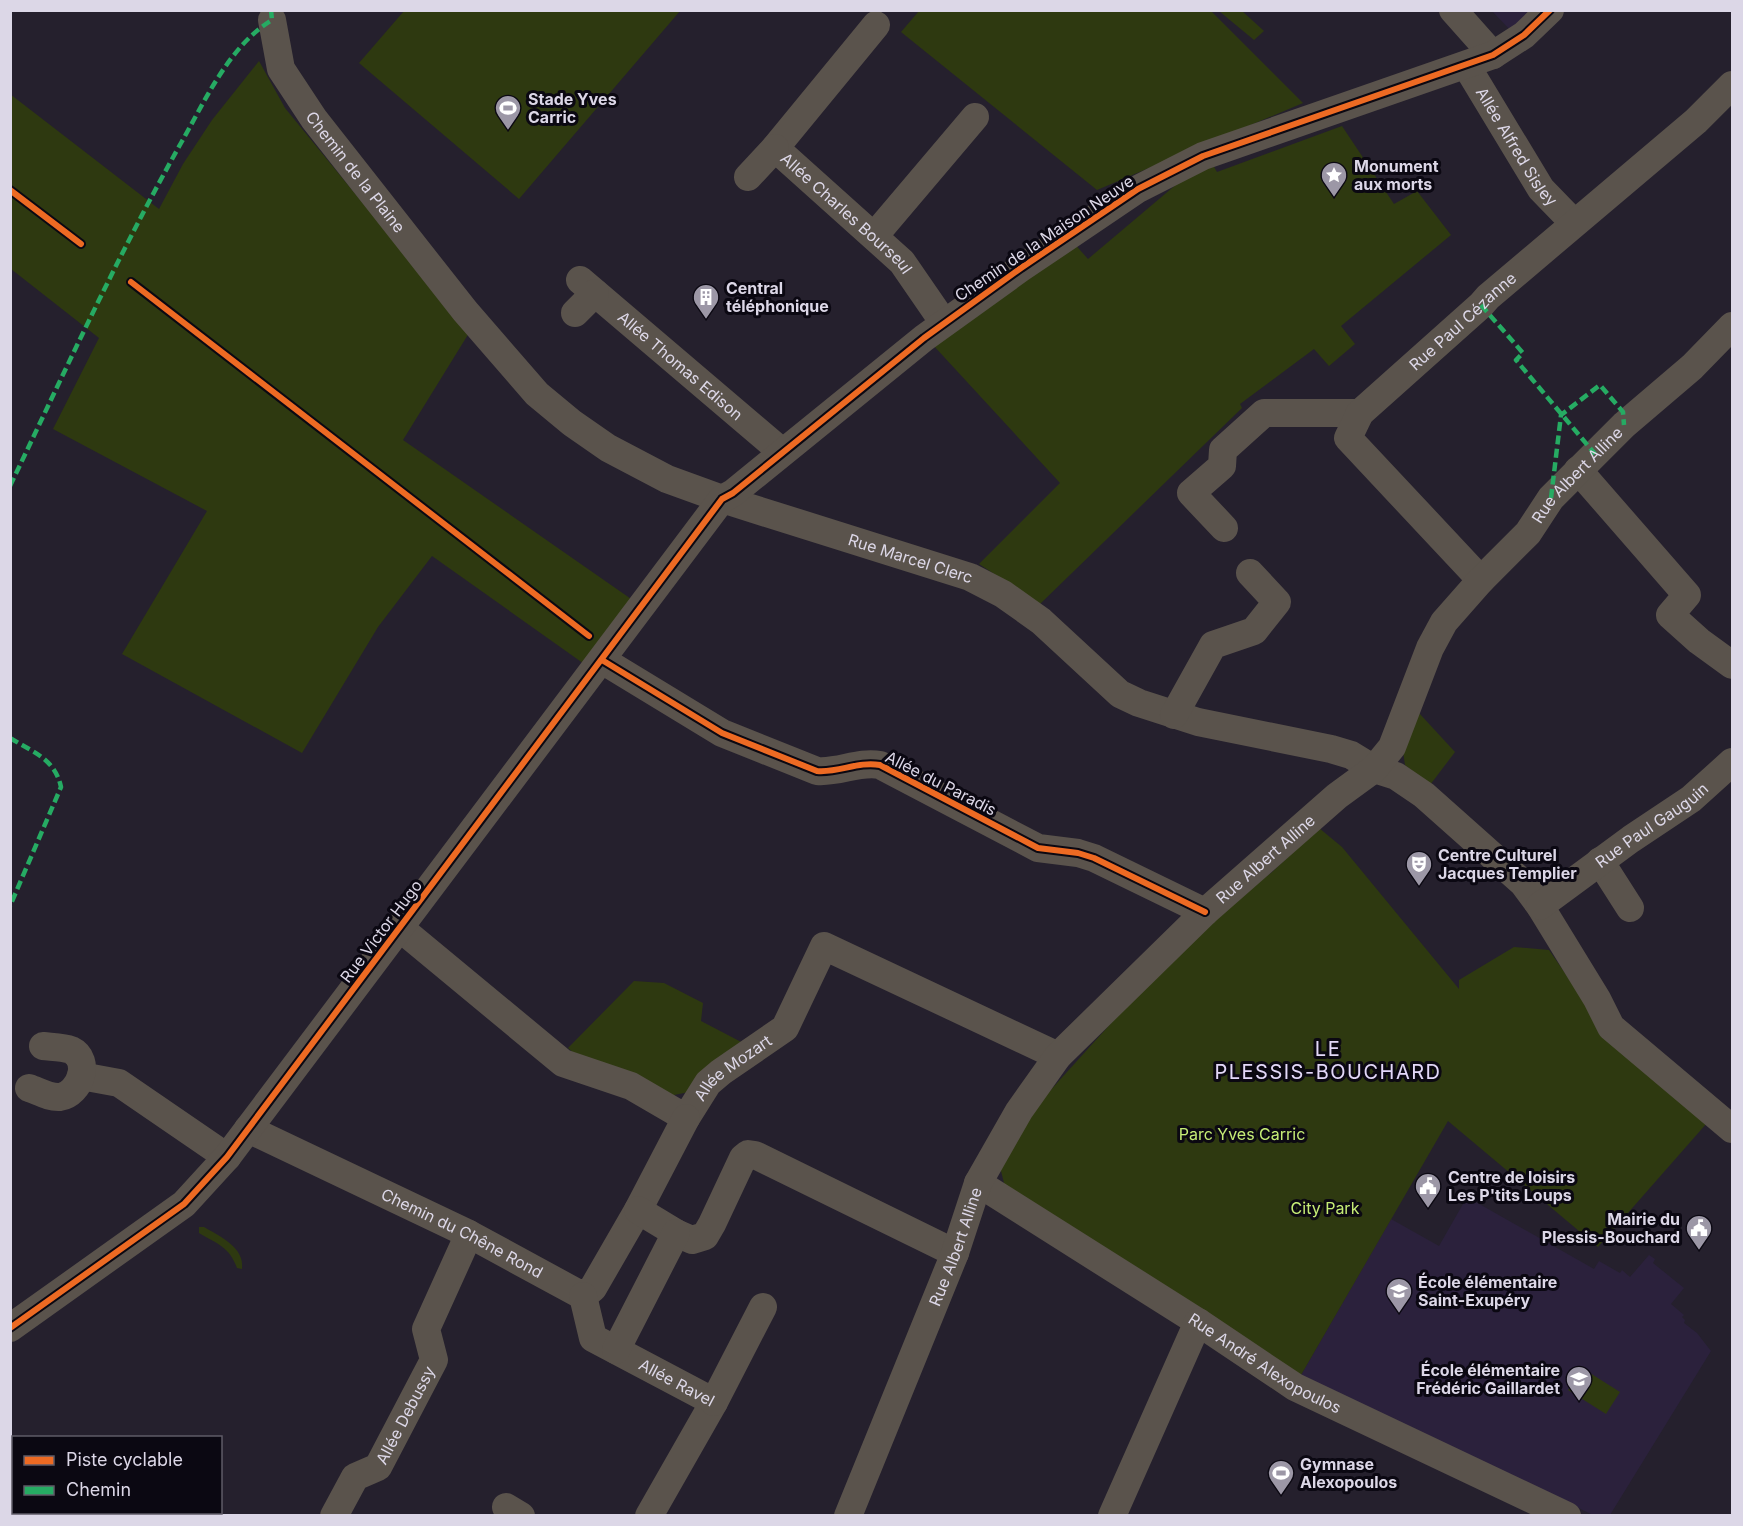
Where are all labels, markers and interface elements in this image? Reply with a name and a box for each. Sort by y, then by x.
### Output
street label: Allée Alfred Sisley [1472,83,1562,210]
place label: Stade Yves Carric [528,89,617,127]
sports icon: Stade Yves Carric [493,93,523,131]
street label: Chemin de la Plaine [302,107,410,237]
street label: Allée Charles Bourseul [777,148,917,277]
place label: Monument aux morts [1354,156,1439,194]
place icon: Monument aux morts [1319,160,1349,198]
street label: Chemin de la Maison Neuve [951,171,1137,305]
street label: Rue Paul Cézanne [1405,268,1520,375]
place label: Central téléphonique [726,278,829,316]
building icon: Central téléphonique [691,282,721,320]
street label: Allée Thomas Edison [614,307,747,424]
street label: Rue Albert Alline [1527,422,1627,527]
street label: Rue Marcel Clerc [846,529,975,587]
street label: Allée du Paradis [882,746,1000,820]
street label: Rue Paul Gauguin [1591,778,1712,872]
street label: Rue Albert Alline [1212,810,1319,908]
place label: Centre Culturel Jacques Templier [1438,845,1577,883]
theatre icon: Centre Culturel Jacques Templier [1404,849,1434,887]
street label: Rue Victor Hugo [336,876,426,986]
street label: Allée Mozart [689,1030,775,1104]
district label: LE PLESSIS-BOUCHARD [1214,1037,1442,1084]
park label: Parc Yves Carric [1179,1124,1305,1144]
place label: Centre de loisirs Les P'tits Loups [1448,1167,1575,1205]
public building icon: Centre de loisirs Les P'tits Loups [1413,1171,1443,1209]
street label: Chemin du Chêne Rond [378,1184,546,1282]
street label: Rue Albert Alline [924,1185,986,1309]
park label: City Park [1291,1198,1360,1218]
place label: Mairie du Plessis-Bouchard [1542,1209,1680,1247]
public building icon: Mairie du Plessis-Bouchard [1684,1213,1714,1251]
place label: École élémentaire Saint-Exupéry [1418,1272,1557,1310]
school or university icon: École élémentaire Saint-Exupéry [1384,1276,1414,1314]
street label: Rue André Alexopoulos [1185,1309,1345,1417]
street label: Allée Ravel [636,1354,718,1411]
place label: École élémentaire Frédéric Gaillardet [1416,1360,1560,1398]
street label: Allée Debussy [371,1363,439,1468]
school or university icon: École élémentaire Frédéric Gaillardet [1564,1364,1594,1402]
legend [12,1436,222,1514]
text: Piste cyclable [66,1449,183,1470]
place label: Gymnase Alexopoulos [1300,1454,1397,1492]
sports icon: Gymnase Alexopoulos [1266,1458,1296,1496]
text: Chemin [66,1479,131,1500]

